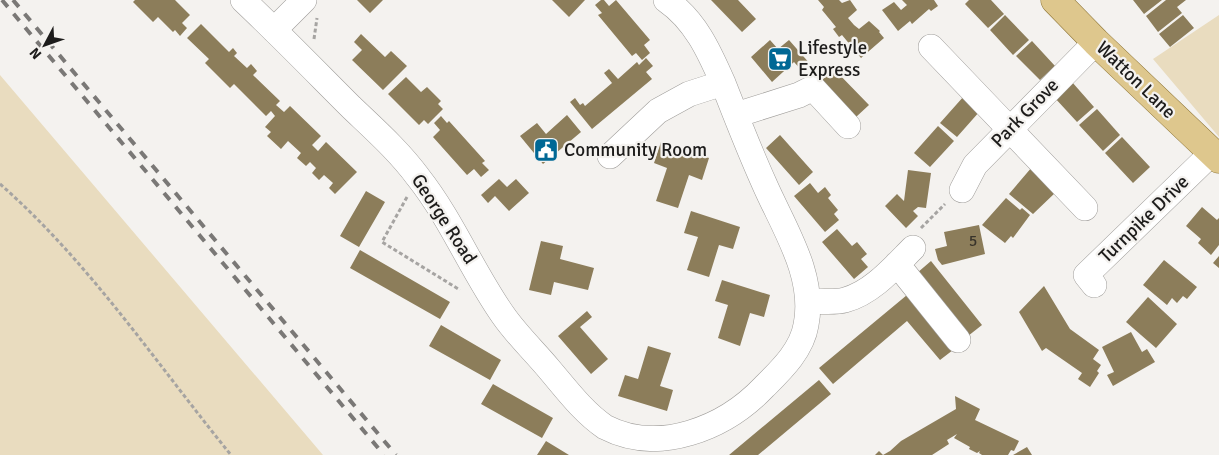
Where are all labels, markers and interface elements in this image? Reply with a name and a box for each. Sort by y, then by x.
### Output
north arrow [20,20,70,70]
place label: Lifestyle Express [798,36,867,82]
street label: Watton Lane [1091,36,1181,124]
text: N [26,44,45,62]
supermarket icon: Lifestyle Express [767,46,793,72]
street label: Park Grove [986,73,1064,153]
public building icon: Community Room [533,137,559,163]
place label: Community Room [564,138,707,162]
street label: George Road [406,169,482,269]
street label: Turnpike Drive [1094,170,1194,268]
house number: 5 [969,231,977,251]

